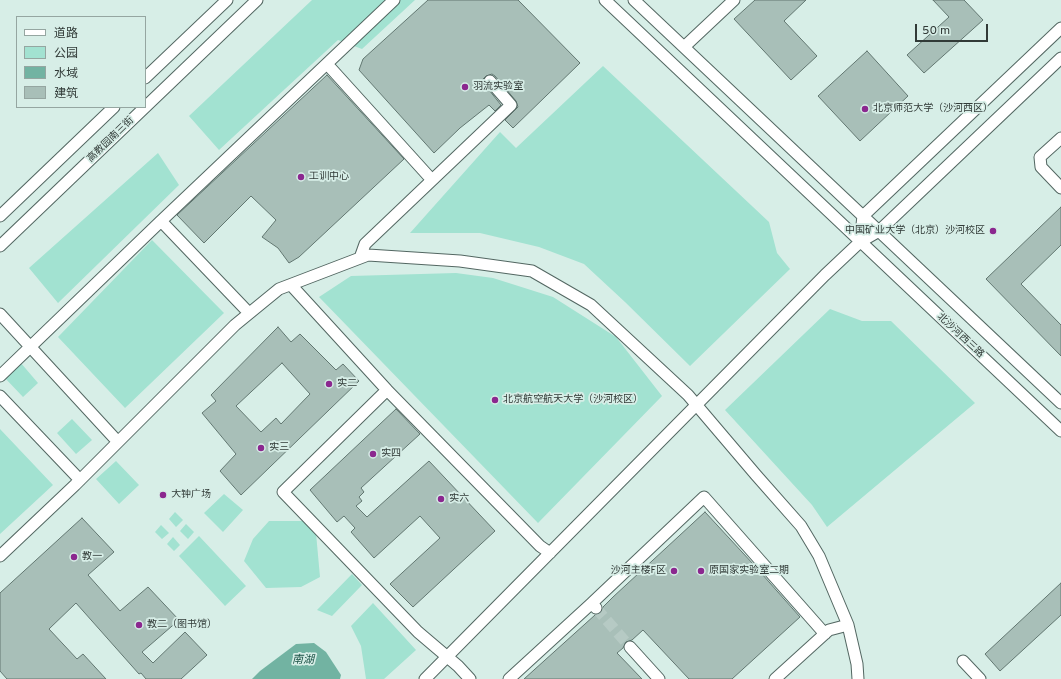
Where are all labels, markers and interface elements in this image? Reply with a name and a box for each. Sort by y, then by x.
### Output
legend [16,16,146,108]
scale bar [917,16,990,42]
text: 50 m [922,23,950,39]
text: 道路 [54,26,78,42]
text: 公园 [54,46,78,62]
text: 水域 [54,66,78,82]
place label: 羽流实验室 [473,81,523,93]
marker: 羽流实验室 [460,82,470,92]
text: 建筑 [54,86,78,102]
place label: 北京师范大学（沙河西区） [873,103,993,115]
marker: 北京师范大学（沙河西区） [860,104,870,114]
street label: 高教园南三街 [85,115,137,165]
place label: 工训中心 [309,171,349,183]
marker: 工训中心 [296,172,306,182]
place label: 中国矿业大学（北京）沙河校区 [845,225,985,237]
marker: 中国矿业大学（北京）沙河校区 [988,226,998,236]
street label: 北沙河西三路 [934,311,986,361]
place label: 实二 [337,378,357,390]
marker: 实二 [324,379,334,389]
place label: 北京航空航天大学（沙河校区） [503,394,643,406]
marker: 北京航空航天大学（沙河校区） [490,395,500,405]
place label: 实三 [269,442,289,454]
marker: 实三 [256,443,266,453]
place label: 实四 [381,448,401,460]
marker: 实四 [368,449,378,459]
place label: 大钟广场 [171,489,211,501]
marker: 大钟广场 [158,490,168,500]
place label: 实六 [449,493,469,505]
marker: 实六 [436,494,446,504]
place label: 教一 [82,551,102,563]
marker: 教一 [69,552,79,562]
place label: 沙河主楼F区 [610,565,666,577]
place label: 原国家实验室二期 [709,565,789,577]
marker: 沙河主楼F区 [669,566,679,576]
marker: 原国家实验室二期 [696,566,706,576]
place label: 教二（图书馆） [147,619,217,631]
marker: 教二（图书馆） [134,620,144,630]
water label: 南湖 [292,654,314,668]

